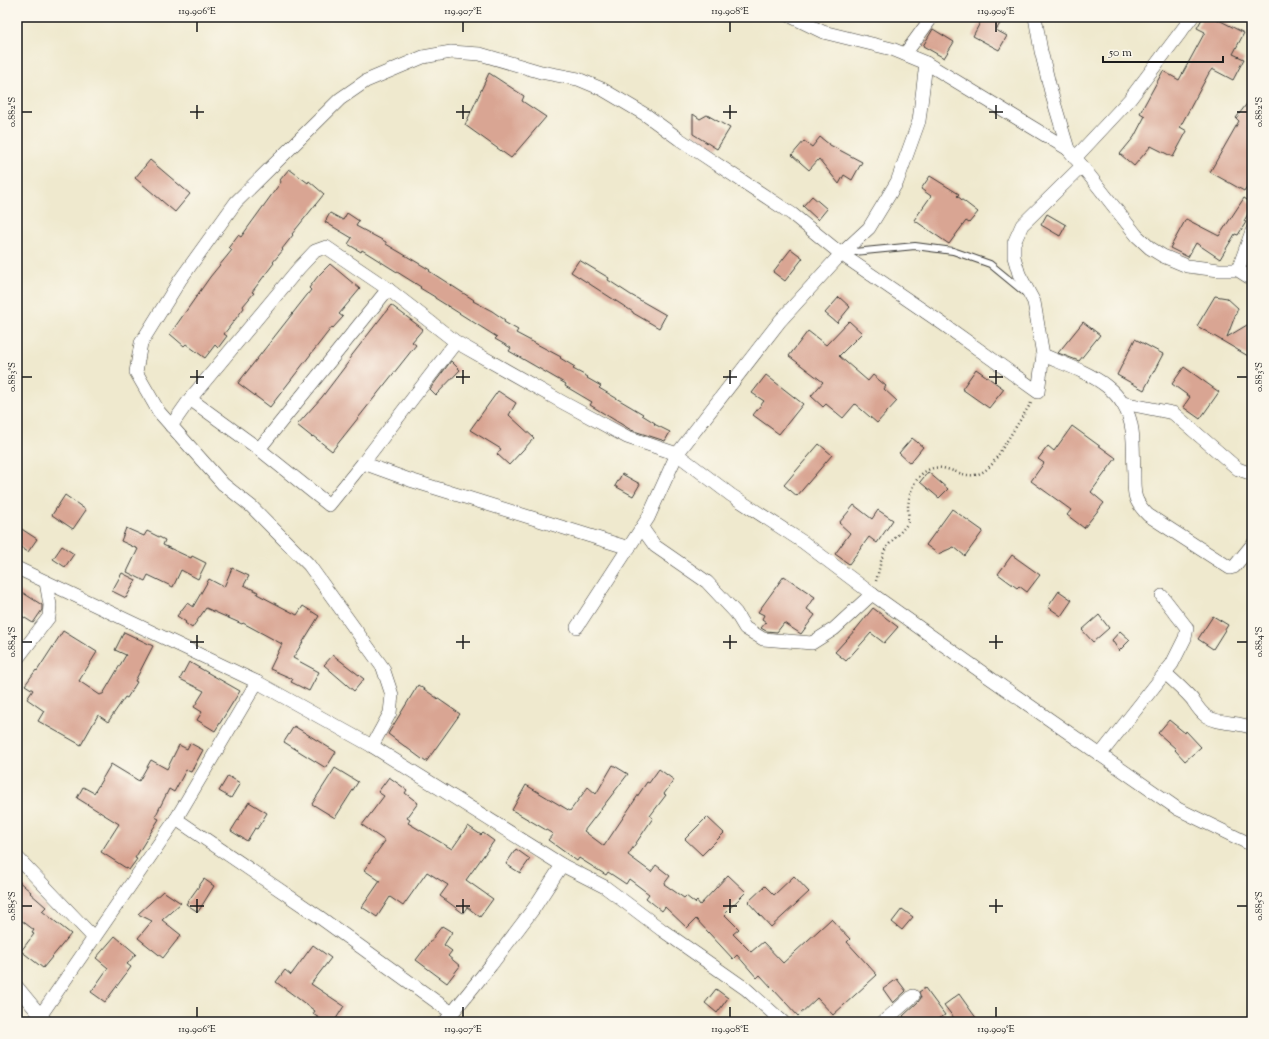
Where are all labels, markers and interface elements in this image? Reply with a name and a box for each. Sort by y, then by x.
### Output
text: 119.906°E [178,4,216,19]
text: 119.907°E [444,4,482,19]
text: 119.908°E [711,4,749,19]
text: 119.909°E [977,4,1015,19]
scale bar [1103,38,1223,64]
text: 50 m [1108,44,1132,62]
text: 0.882°S [5,97,20,127]
text: 0.882°S [1252,97,1267,127]
text: 0.883°S [5,362,20,392]
text: 0.883°S [1252,362,1267,392]
text: 0.884°S [5,626,20,657]
text: 0.884°S [1252,626,1267,657]
text: 0.885°S [5,891,20,921]
text: 0.885°S [1252,891,1267,921]
text: 119.906°E [178,1022,216,1037]
text: 119.907°E [444,1022,482,1037]
text: 119.908°E [711,1022,749,1037]
text: 119.909°E [977,1022,1015,1037]

